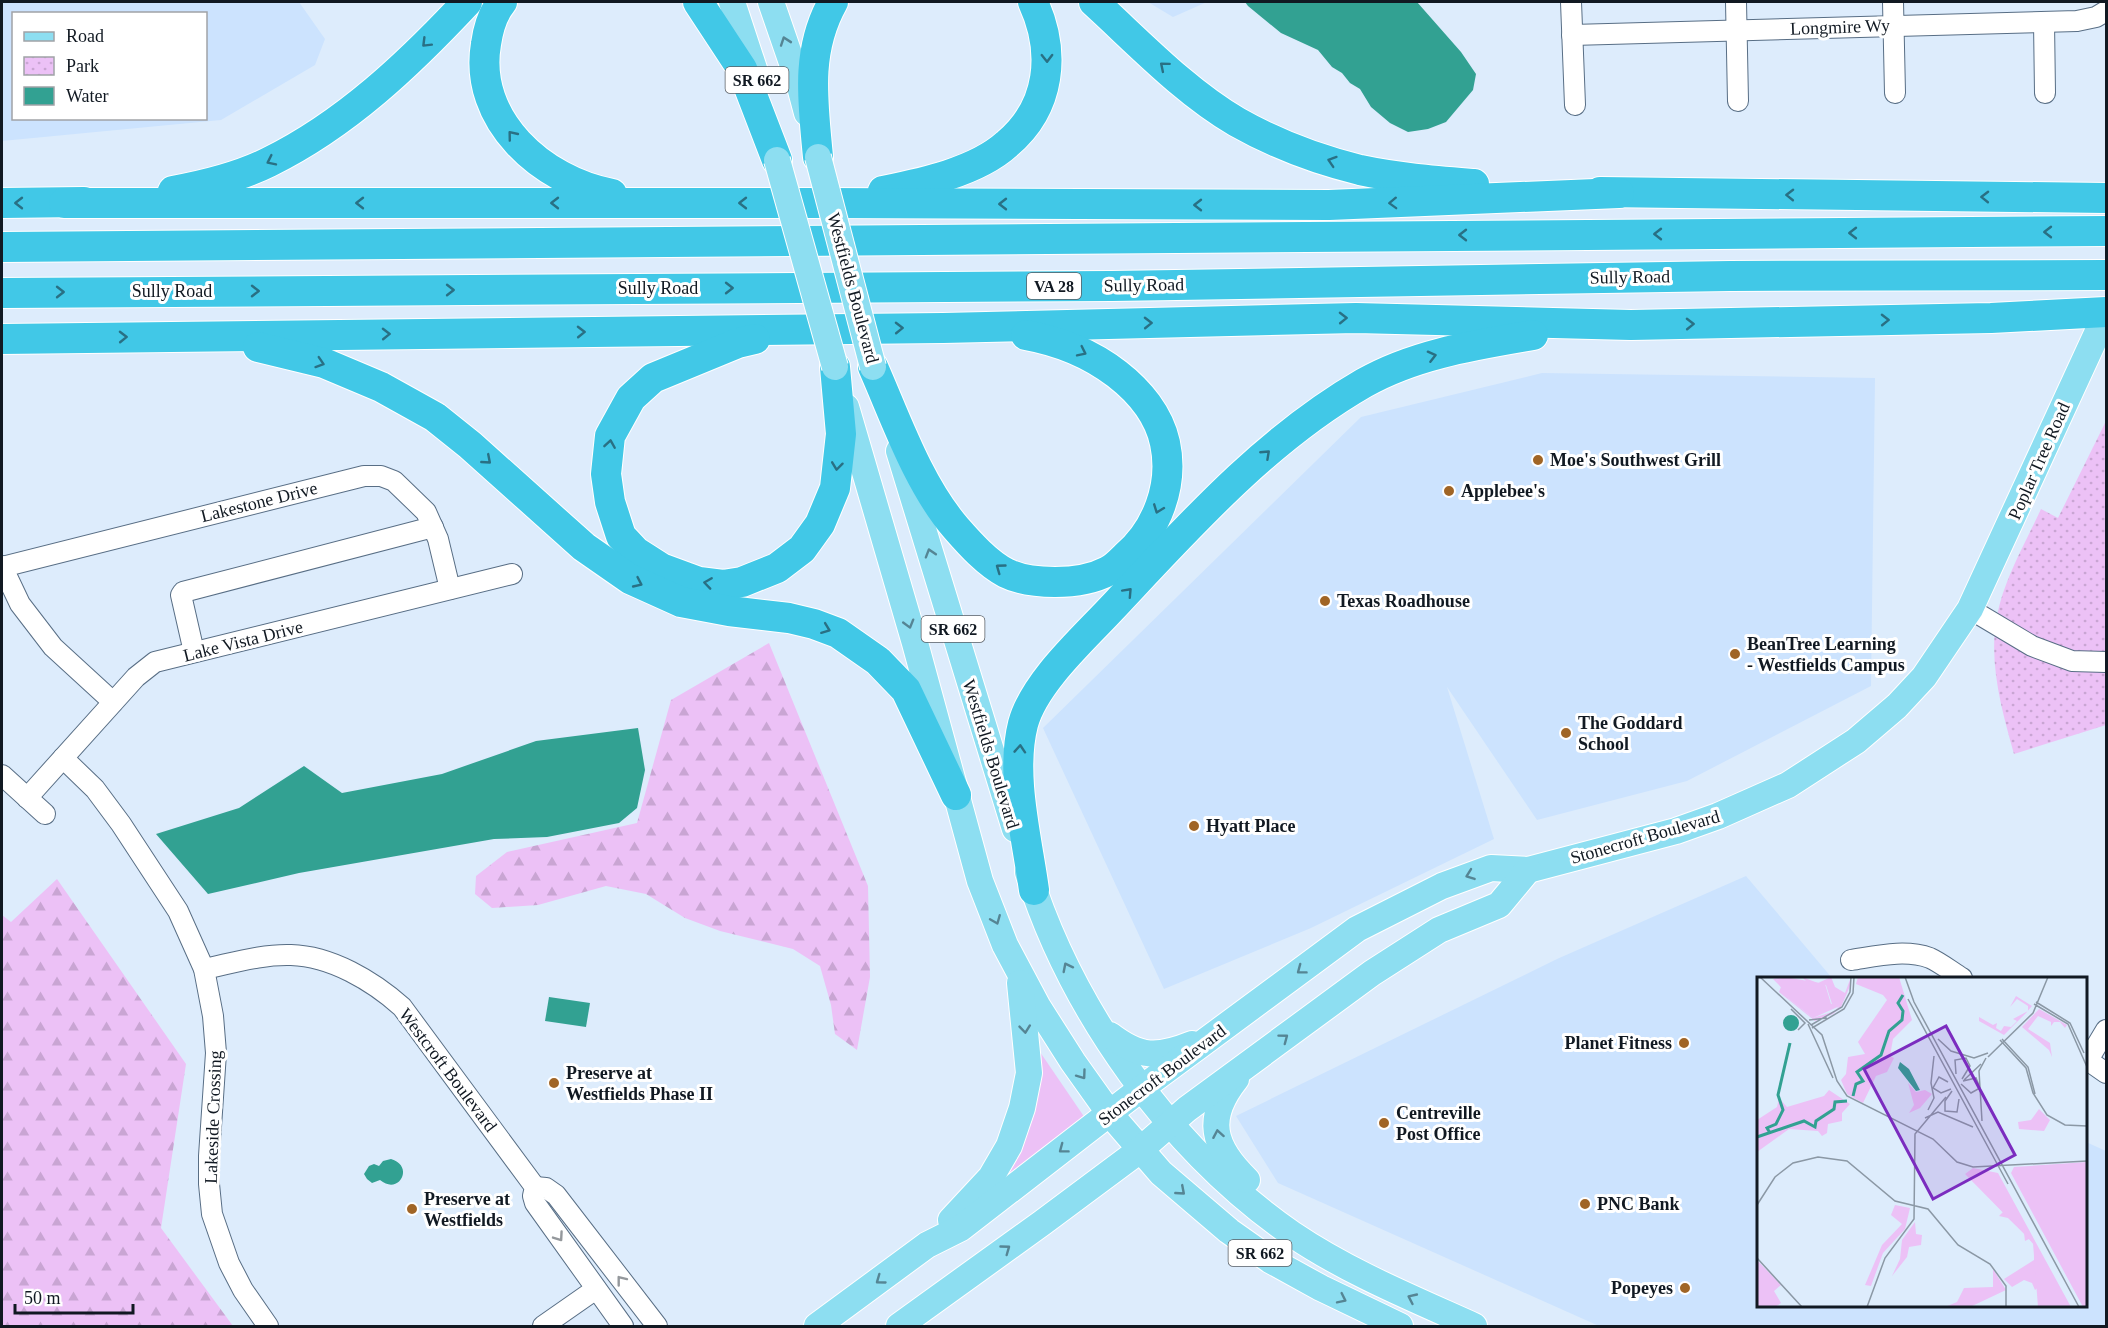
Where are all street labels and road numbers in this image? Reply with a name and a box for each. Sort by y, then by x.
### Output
street label: Longmire Wy [1790,15,1890,39]
road number: SR 662 [726,67,789,93]
street label: Westfields Boulevard [823,211,883,365]
street label: Sully Road [1590,266,1670,288]
road number: VA 28 [1027,273,1081,299]
street label: Sully Road [1104,274,1184,296]
street label: Sully Road [618,278,698,298]
street label: Sully Road [132,281,212,301]
street label: Poplar Tree Road [2004,399,2074,523]
street label: Lakestone Drive [199,478,319,526]
street label: Lake Vista Drive [181,616,305,666]
road number: SR 662 [922,616,984,642]
street label: Westfields Boulevard [959,677,1023,831]
street label: Stonecroft Boulevard [1568,806,1722,868]
street label: Westcroft Boulevard [395,1004,501,1136]
street label: Stonecroft Boulevard [1094,1021,1230,1129]
street label: Lakeside Crossing [201,1050,225,1184]
road number: SR 662 [1228,1240,1292,1266]

